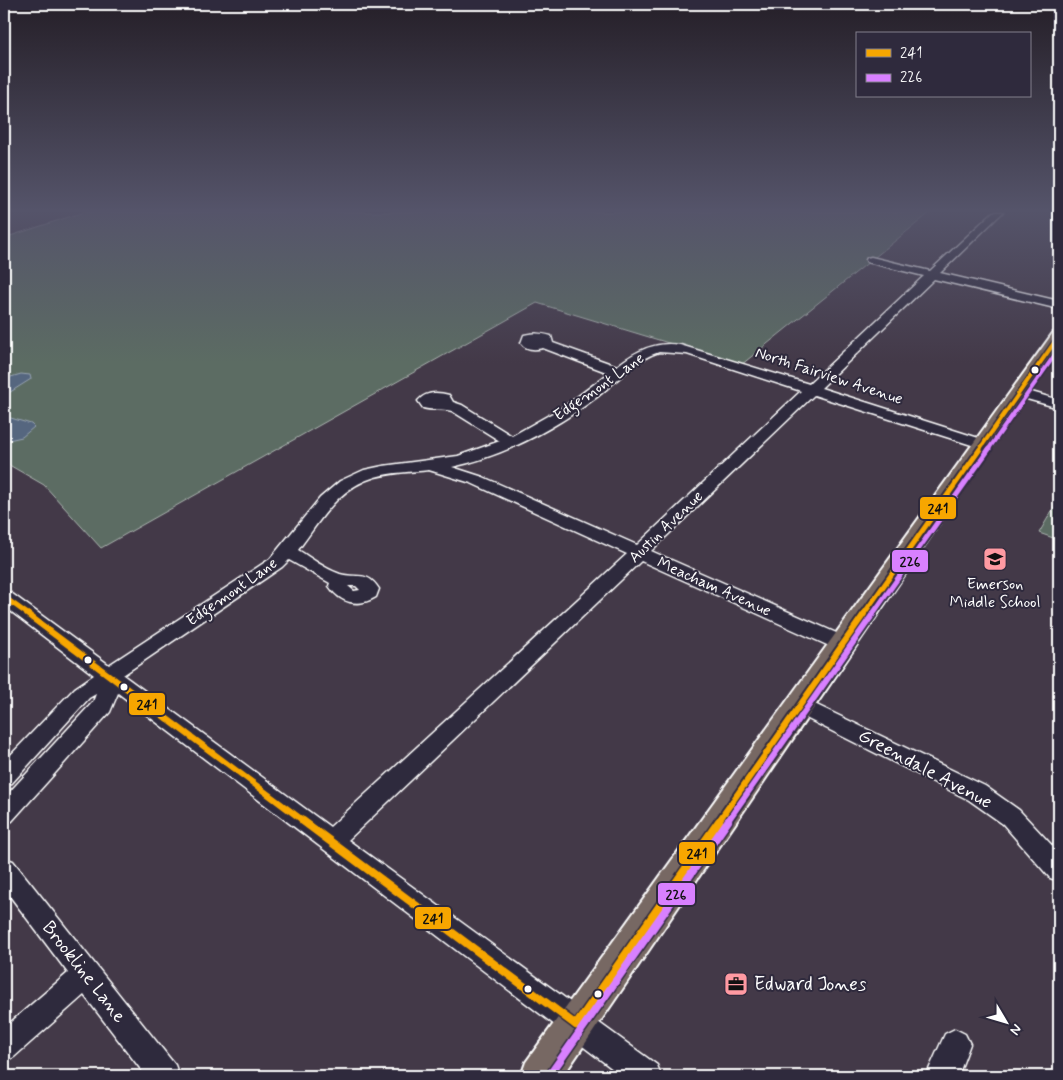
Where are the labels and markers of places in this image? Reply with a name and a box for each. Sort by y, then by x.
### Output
unlabelled marker [1030,365,1040,375]
school or university icon: Emerson Middle School [982,546,1008,572]
place label: Emerson Middle School [950,574,1040,613]
unlabelled marker [83,655,93,665]
unlabelled marker [119,682,129,692]
office icon: Edward Jones [723,971,749,997]
place label: Edward Jones [754,972,867,997]
unlabelled marker [523,984,533,994]
unlabelled marker [593,989,603,999]

